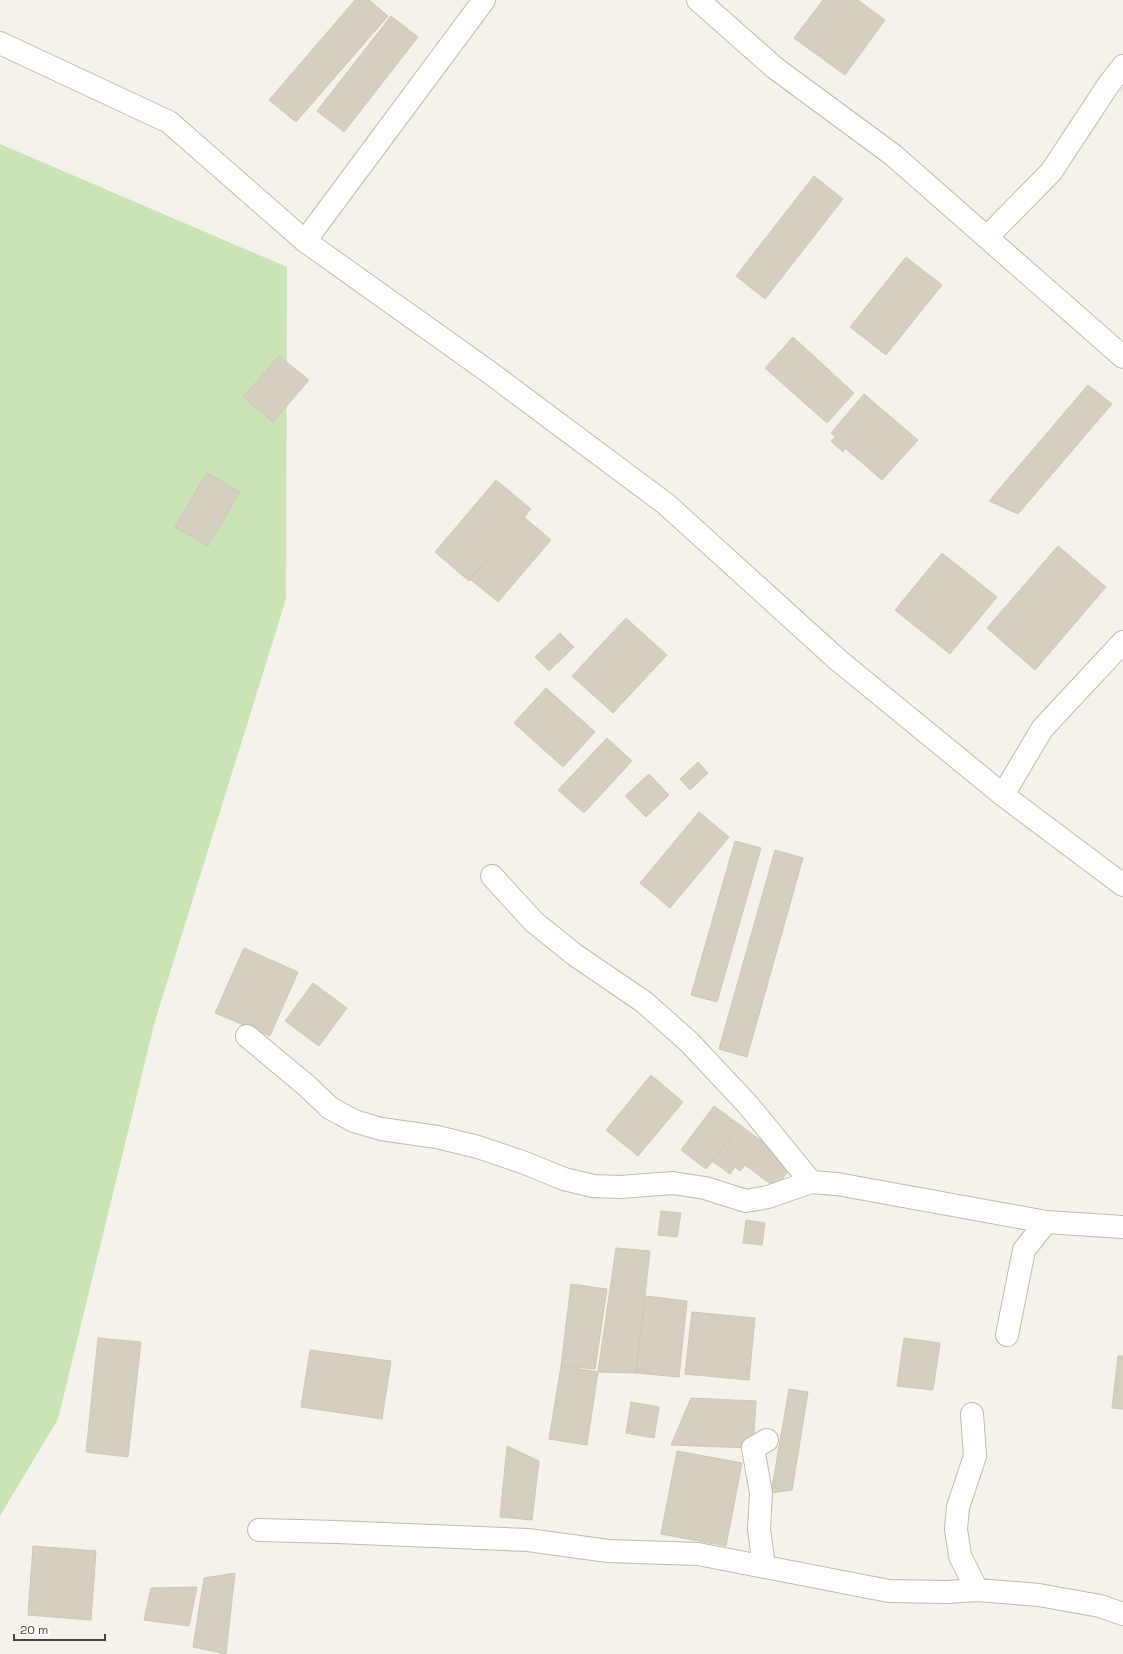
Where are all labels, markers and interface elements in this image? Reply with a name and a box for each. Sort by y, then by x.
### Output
scale bar [14,1616,105,1642]
text: 20 m [20,1622,48,1638]

